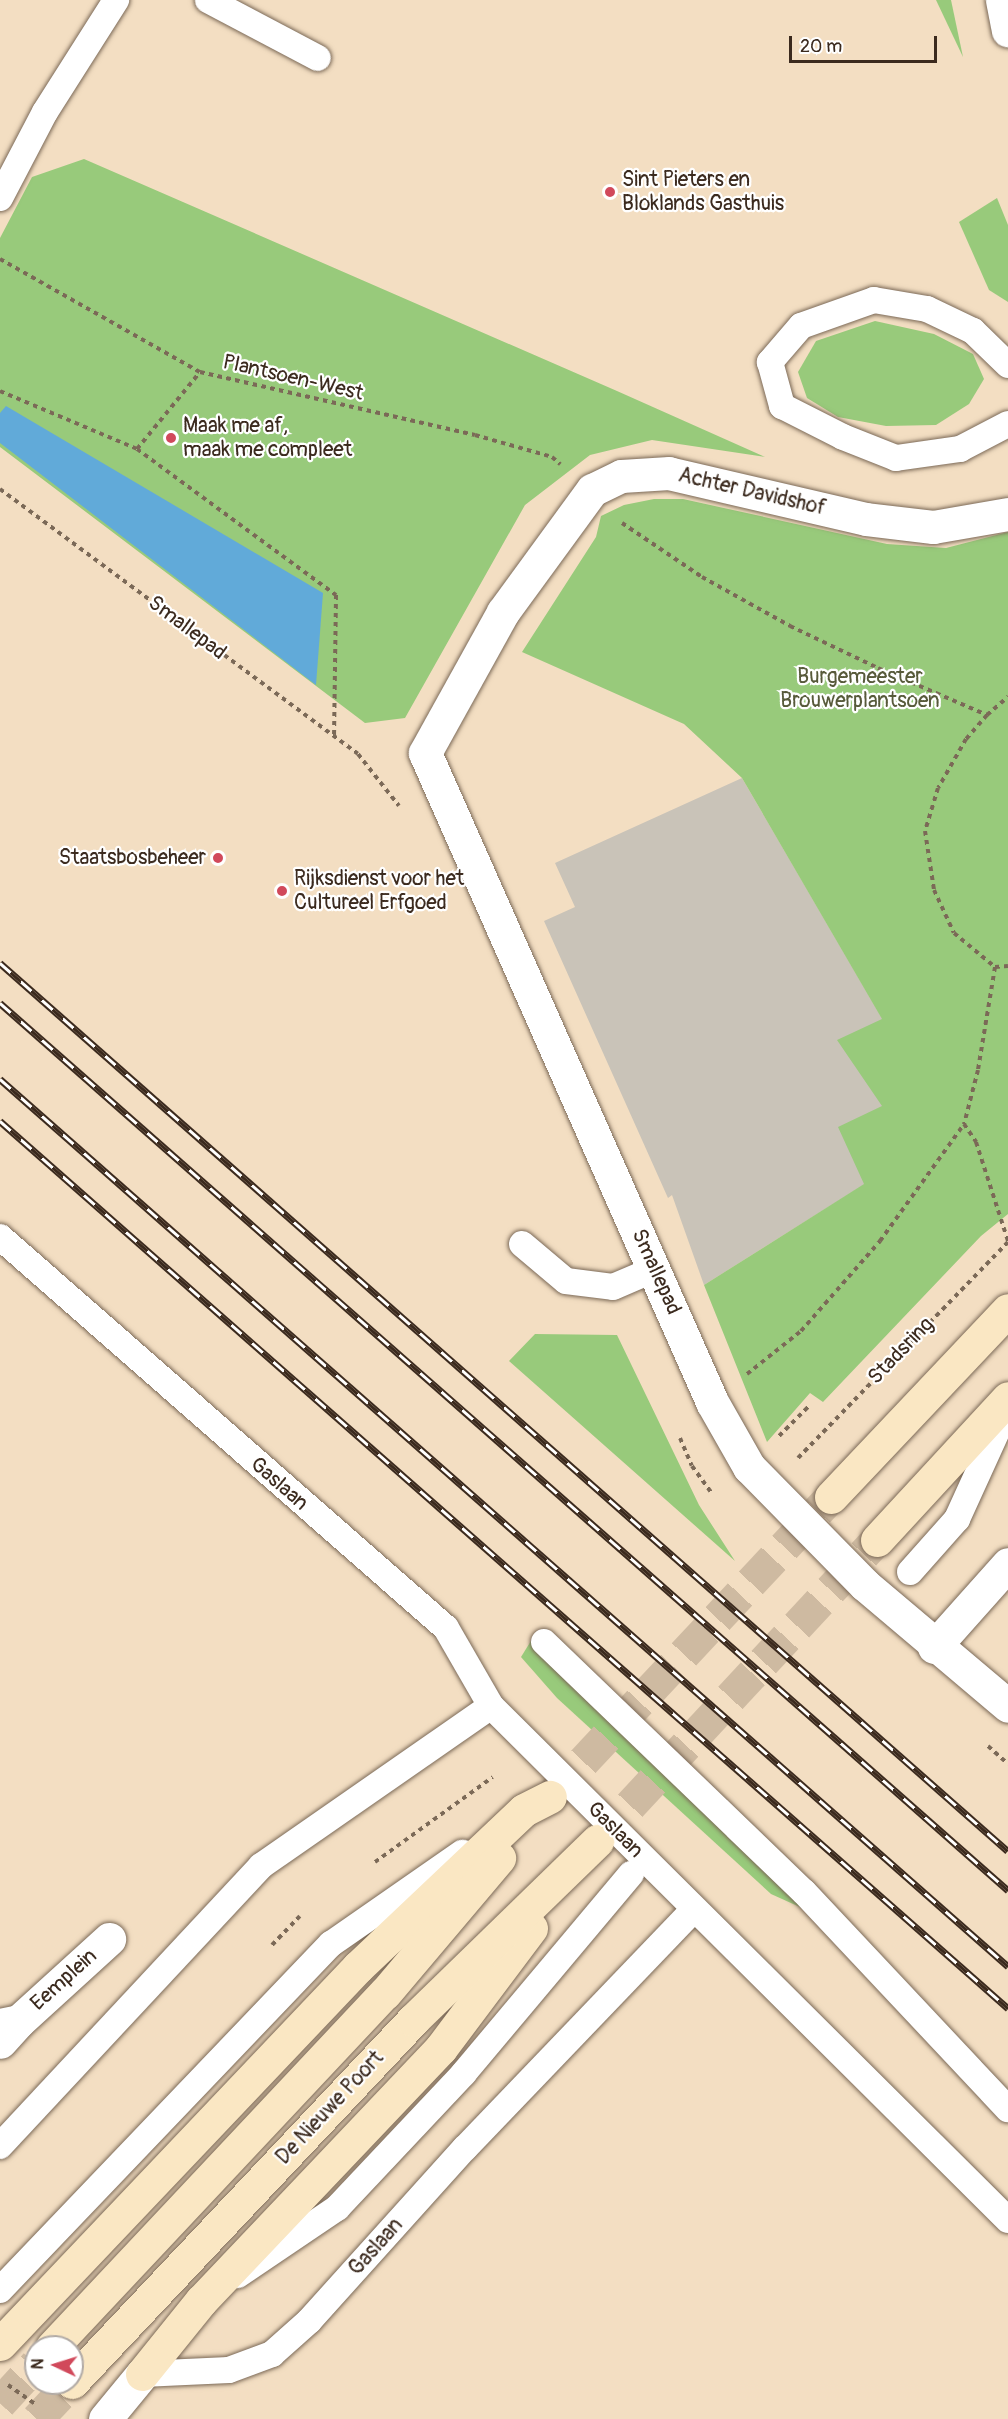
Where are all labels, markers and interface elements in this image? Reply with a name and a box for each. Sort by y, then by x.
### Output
scale bar [792,24,940,62]
text: 20 m [800,35,842,58]
place label: Sint Pieters en Bloklands Gasthuis [622,167,784,217]
marker: Sint Pieters en Bloklands Gasthuis [603,185,617,199]
street label: Plantsoen-West [220,350,366,406]
place label: Maak me af, maak me compleet [183,413,352,463]
marker: Maak me af, maak me compleet [164,431,178,445]
street label: Achter Davidshof [676,463,828,521]
street label: Smallepad [143,591,231,665]
park label: Burgemeester Brouwerplantsoen [780,664,940,714]
place label: Staatsbosbeheer [59,845,206,871]
marker: Staatsbosbeheer [211,851,225,865]
place label: Rijksdienst voor het Cultureel Erfgoed [294,866,464,916]
marker: Rijksdienst voor het Cultureel Erfgoed [275,884,289,898]
street label: Smallepad [626,1225,686,1319]
street label: Stadsring [863,1312,939,1390]
street label: Gaslaan [245,1452,313,1516]
street label: Gaslaan [582,1797,648,1863]
street label: Eemplein [26,1944,102,2016]
street label: De Nieuwe Poort [271,2046,389,2170]
street label: Gaslaan [344,2213,408,2281]
north arrow [24,2335,84,2395]
text: N [28,2358,48,2370]

